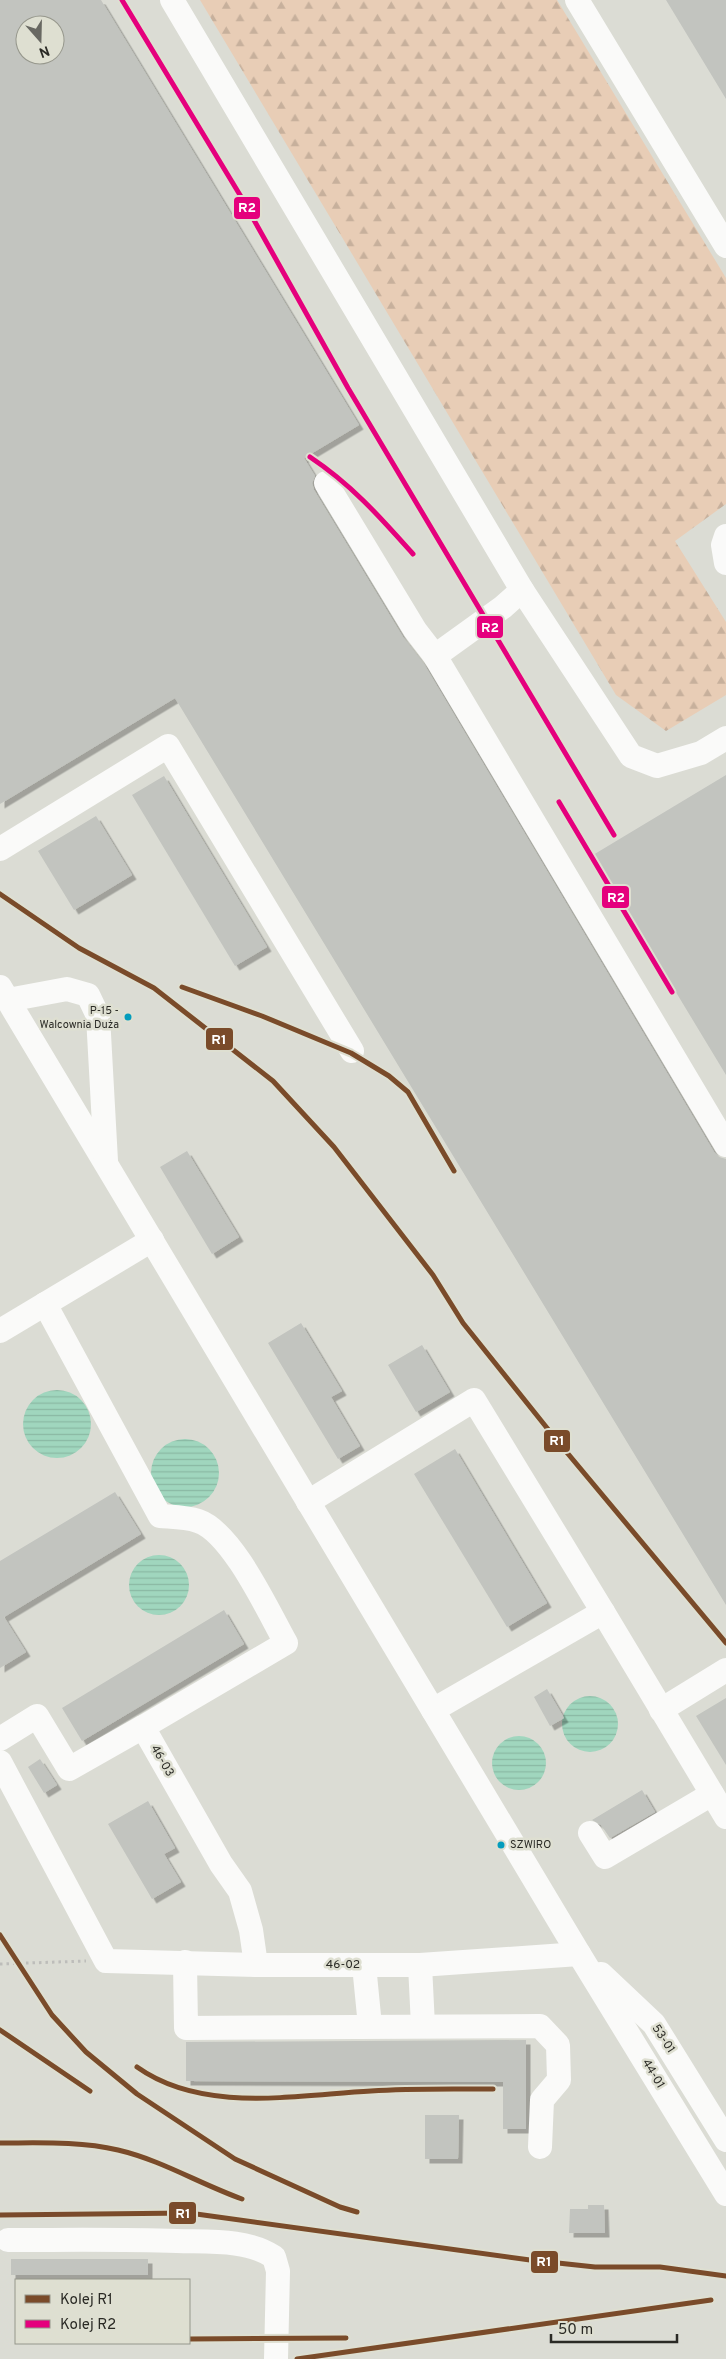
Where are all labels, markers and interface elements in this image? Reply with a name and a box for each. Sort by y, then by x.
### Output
north arrow [15,15,65,65]
text: N [36,41,52,61]
line badge: R2 [233,196,261,220]
text: R2 [238,200,256,217]
line badge: R2 [476,615,504,639]
text: R2 [481,620,499,637]
line badge: R2 [601,885,630,909]
text: R2 [607,890,625,907]
place label: P-15 - Walcownia Duża [39,1004,119,1032]
marker: P-15 - Walcownia Duża [123,1012,133,1022]
line badge: R1 [205,1027,234,1051]
text: R1 [211,1032,227,1049]
line badge: R1 [543,1429,571,1453]
text: R1 [549,1433,565,1450]
street label: 46-03 [146,1742,178,1780]
place label: SZWIRO [510,1838,551,1852]
marker: SZWIRO [496,1840,506,1850]
street label: 46-02 [326,1957,360,1973]
street label: 53-01 [648,2021,678,2057]
street label: 44-01 [638,2056,668,2092]
line badge: R1 [168,2201,197,2225]
text: R1 [175,2206,191,2223]
line badge: R1 [530,2250,559,2274]
text: R1 [536,2254,552,2271]
legend [15,2279,190,2344]
text: Kolej R1 [60,2291,113,2310]
scale bar [551,2312,677,2344]
text: Kolej R2 [60,2316,116,2335]
text: 50 m [558,2321,593,2340]

